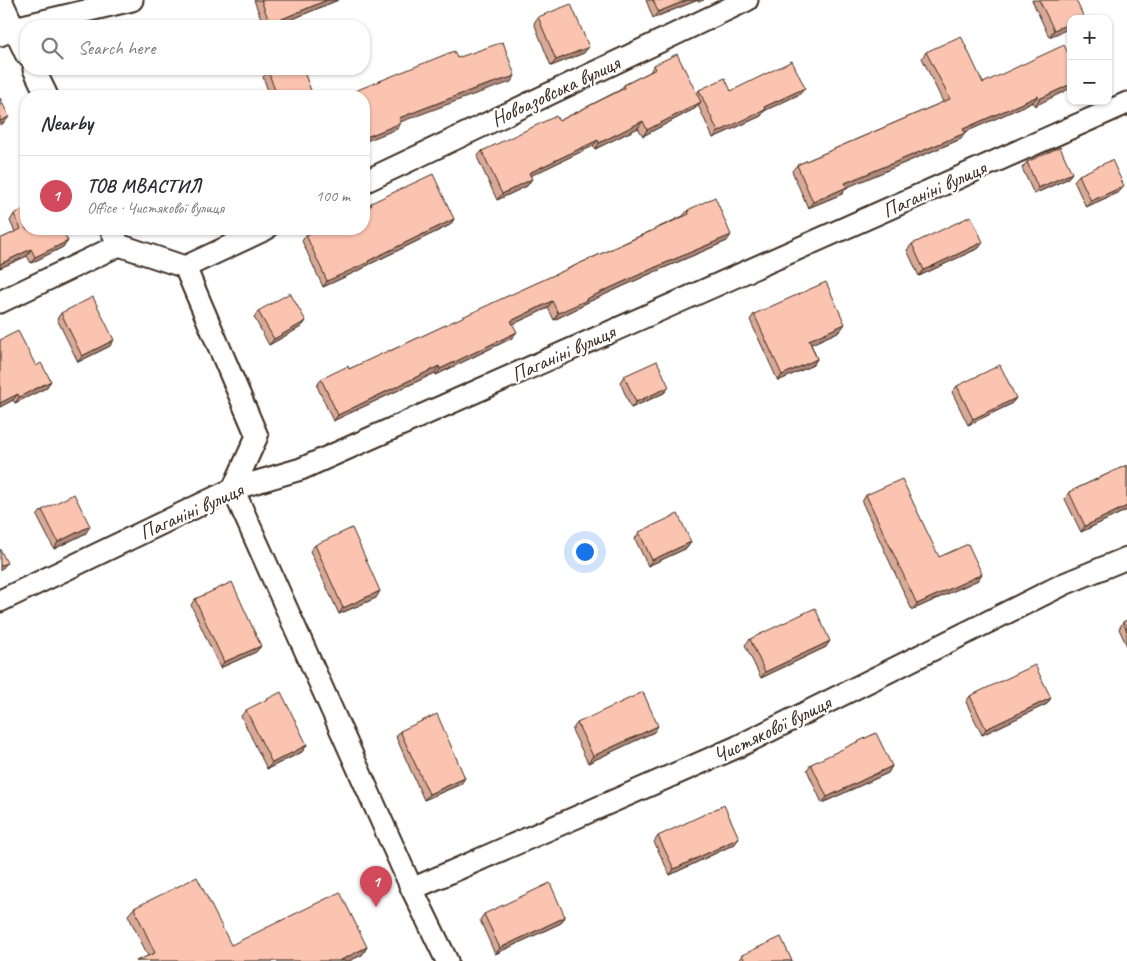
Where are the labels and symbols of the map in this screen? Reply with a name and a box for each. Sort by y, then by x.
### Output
street label: Новоазовська вулиця [487,49,625,132]
street label: Паганіні вулиця [878,154,991,223]
street label: Паганіні вулиця [507,318,620,387]
street label: Паганіні вулиця [135,476,248,545]
your location [572,539,598,565]
street label: Чистякової вулиця [709,689,837,769]
pin: 1 [360,866,392,907]

